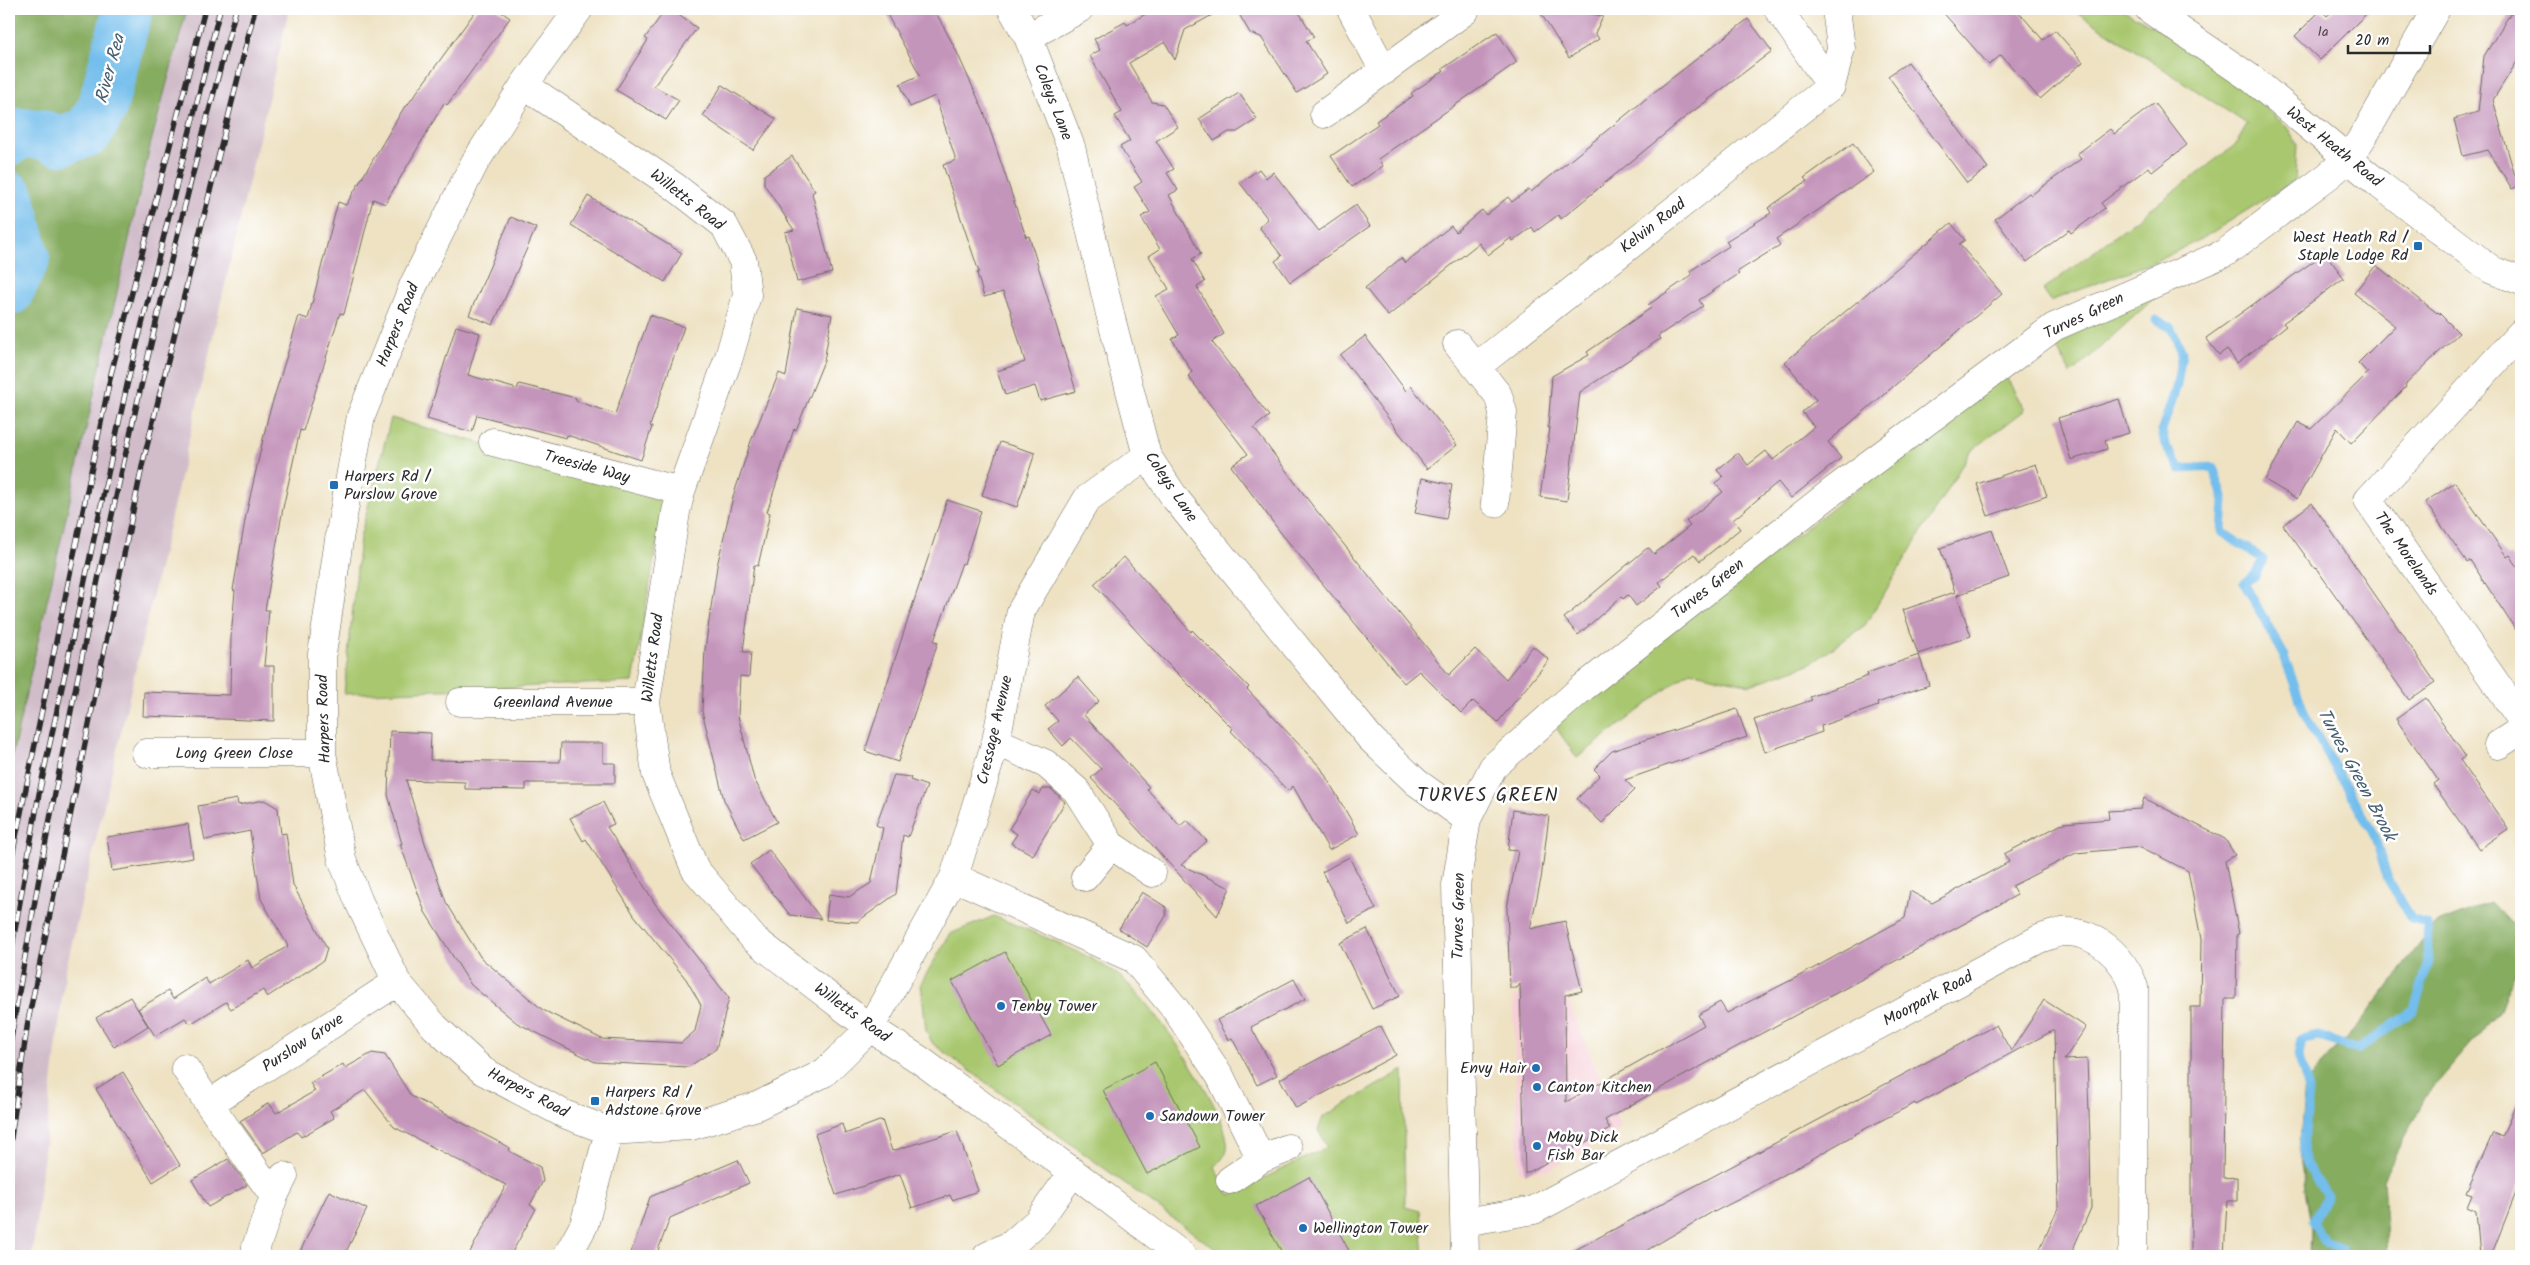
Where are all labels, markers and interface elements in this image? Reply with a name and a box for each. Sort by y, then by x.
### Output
house number: 1a [2318,21,2328,43]
scale bar [2348,22,2430,54]
text: 20 m [2355,29,2389,53]
water label: River Rea [88,30,135,107]
street label: Coleys Lane [1027,60,1079,144]
street label: West Heath Road [2280,100,2388,194]
street label: Willetts Road [644,163,731,238]
street label: Kelvin Road [1615,191,1692,260]
place label: West Heath Rd / Staple Lodge Rd [2293,225,2409,268]
marker: West Heath Rd / Staple Lodge Rd [2412,240,2424,252]
street label: Harpers Road [370,278,427,371]
street label: Turves Green [2040,286,2128,346]
street label: Treeside Way [541,444,633,491]
street label: Coleys Lane [1138,447,1204,527]
place label: Harpers Rd / Purslow Grove [344,464,437,507]
marker: Harpers Rd / Purslow Grove [328,479,340,491]
street label: The Morelands [2368,507,2444,601]
street label: Turves Green [1666,552,1750,626]
street label: Willetts Road [635,611,671,704]
street label: Harpers Road [310,673,338,764]
street label: Cressage Avenue [970,673,1020,787]
street label: Greenland Avenue [493,690,613,715]
water label: Turves Green Brook [2309,703,2404,849]
street label: Long Green Close [175,741,293,766]
district label: TURVES GREEN [1417,781,1559,811]
street label: Turves Green [1446,872,1472,960]
street label: Moorpark Road [1878,964,1978,1033]
street label: Willetts Road [809,977,896,1050]
place label: Tenby Tower [1011,994,1098,1019]
marker: Tenby Tower [995,1000,1007,1012]
street label: Purslow Grove [257,1007,349,1079]
place label: Envy Hair [1460,1056,1528,1081]
street label: Harpers Road [483,1061,574,1125]
marker: Envy Hair [1530,1062,1542,1074]
place label: Canton Kitchen [1547,1075,1652,1100]
place label: Harpers Rd / Adstone Grove [605,1080,701,1123]
marker: Canton Kitchen [1531,1081,1543,1093]
marker: Harpers Rd / Adstone Grove [589,1095,601,1107]
place label: Sandown Tower [1160,1104,1266,1129]
marker: Sandown Tower [1144,1110,1156,1122]
place label: Moby Dick Fish Bar [1547,1125,1618,1168]
marker: Moby Dick Fish Bar [1531,1140,1543,1152]
place label: Wellington Tower [1313,1216,1430,1241]
marker: Wellington Tower [1297,1222,1309,1234]

